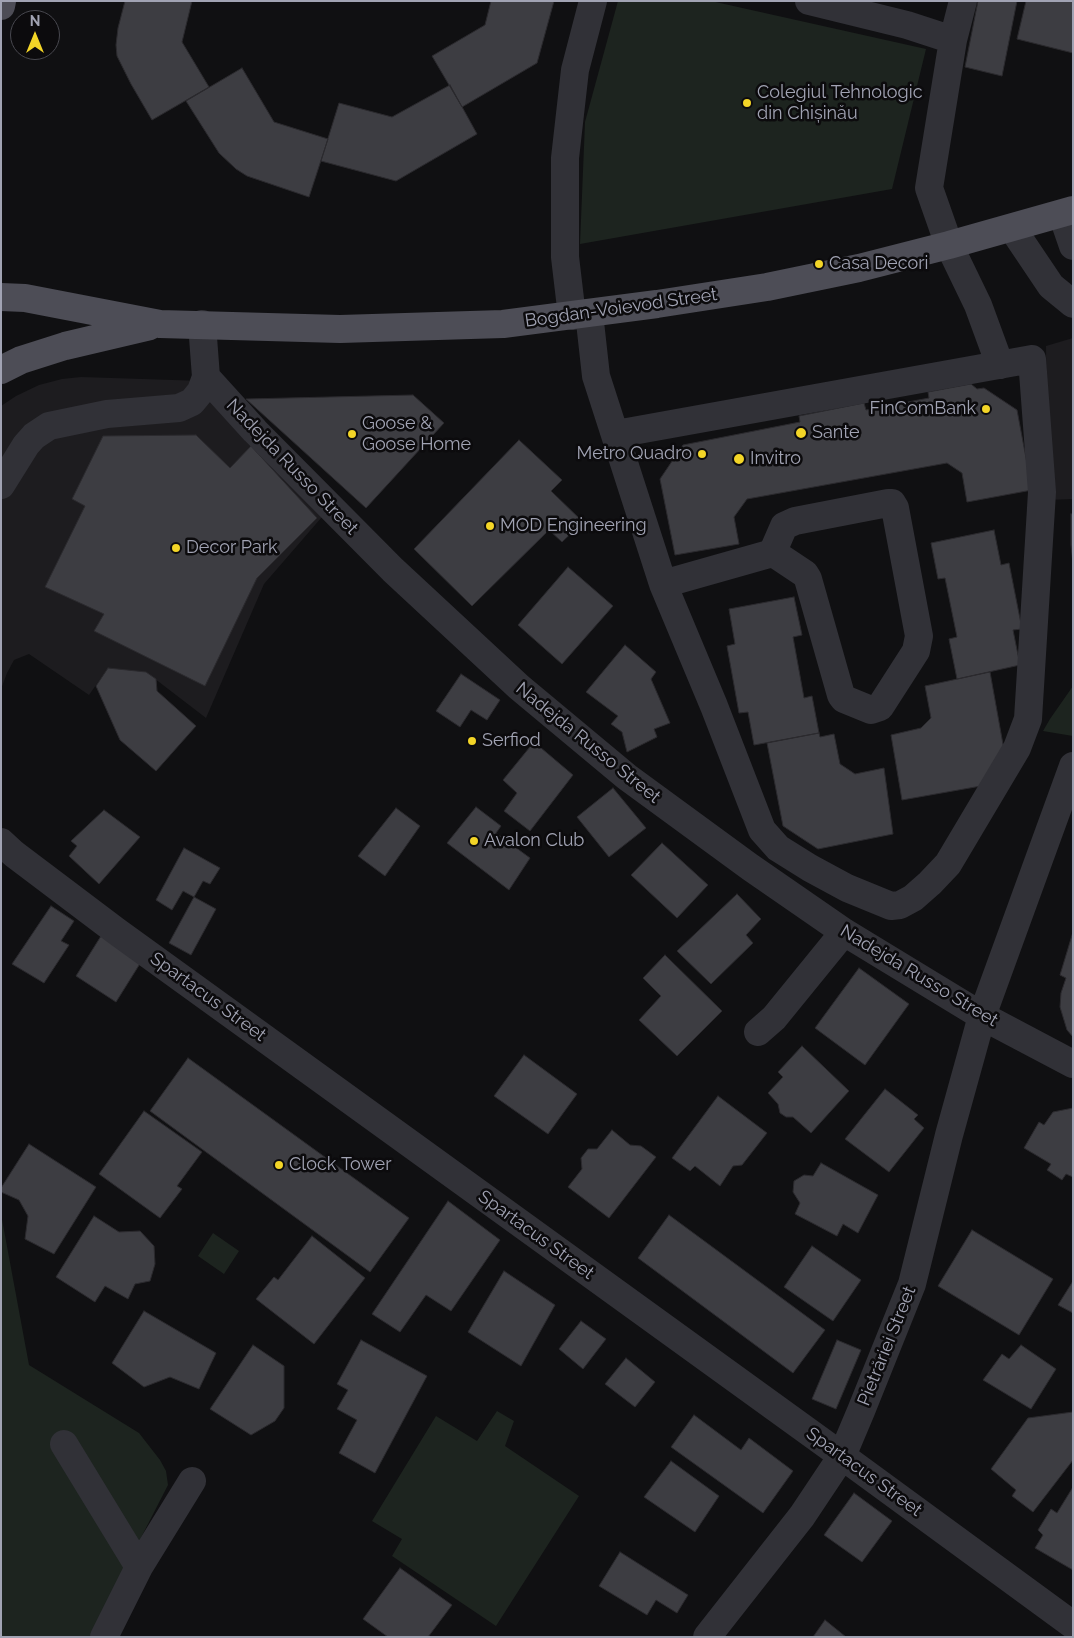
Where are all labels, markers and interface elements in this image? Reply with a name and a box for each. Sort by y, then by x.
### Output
north arrow [10,10,60,60]
text: N [30,13,40,29]
place label: Colegiul Tehnologic din Chișinău [757,82,923,125]
marker: Colegiul Tehnologic din Chișinău [741,97,753,109]
place label: Casa Decori [829,253,928,275]
marker: Casa Decori [813,258,825,270]
street label: Bogdan-Voievod Street [523,284,719,332]
street label: Nadejda Russo Street [222,395,362,539]
place label: FinComBank [870,398,976,420]
marker: FinComBank [980,403,992,415]
place label: Goose & Goose Home [362,413,471,456]
place label: Sante [812,422,860,444]
marker: Sante [794,426,808,440]
marker: Goose & Goose Home [346,428,358,440]
place label: Metro Quadro [577,443,692,465]
marker: Metro Quadro [696,448,708,460]
place label: Invitro [750,448,801,470]
marker: Invitro [732,452,746,466]
place label: MOD Engineering [500,515,647,537]
marker: MOD Engineering [484,520,496,532]
place label: Decor Park [186,537,278,559]
marker: Decor Park [170,542,182,554]
street label: Nadejda Russo Street [511,678,665,808]
place label: Serfiod [482,730,541,752]
marker: Serfiod [466,735,478,747]
place label: Avalon Club [484,830,584,852]
marker: Avalon Club [468,835,480,847]
street label: Nadejda Russo Street [836,920,1002,1032]
street label: Spartacus Street [146,948,270,1046]
place label: Clock Tower [289,1154,392,1176]
marker: Clock Tower [273,1159,285,1171]
street label: Spartacus Street [474,1186,598,1284]
street label: Pietrăriei Street [853,1283,921,1409]
street label: Spartacus Street [802,1423,926,1521]

